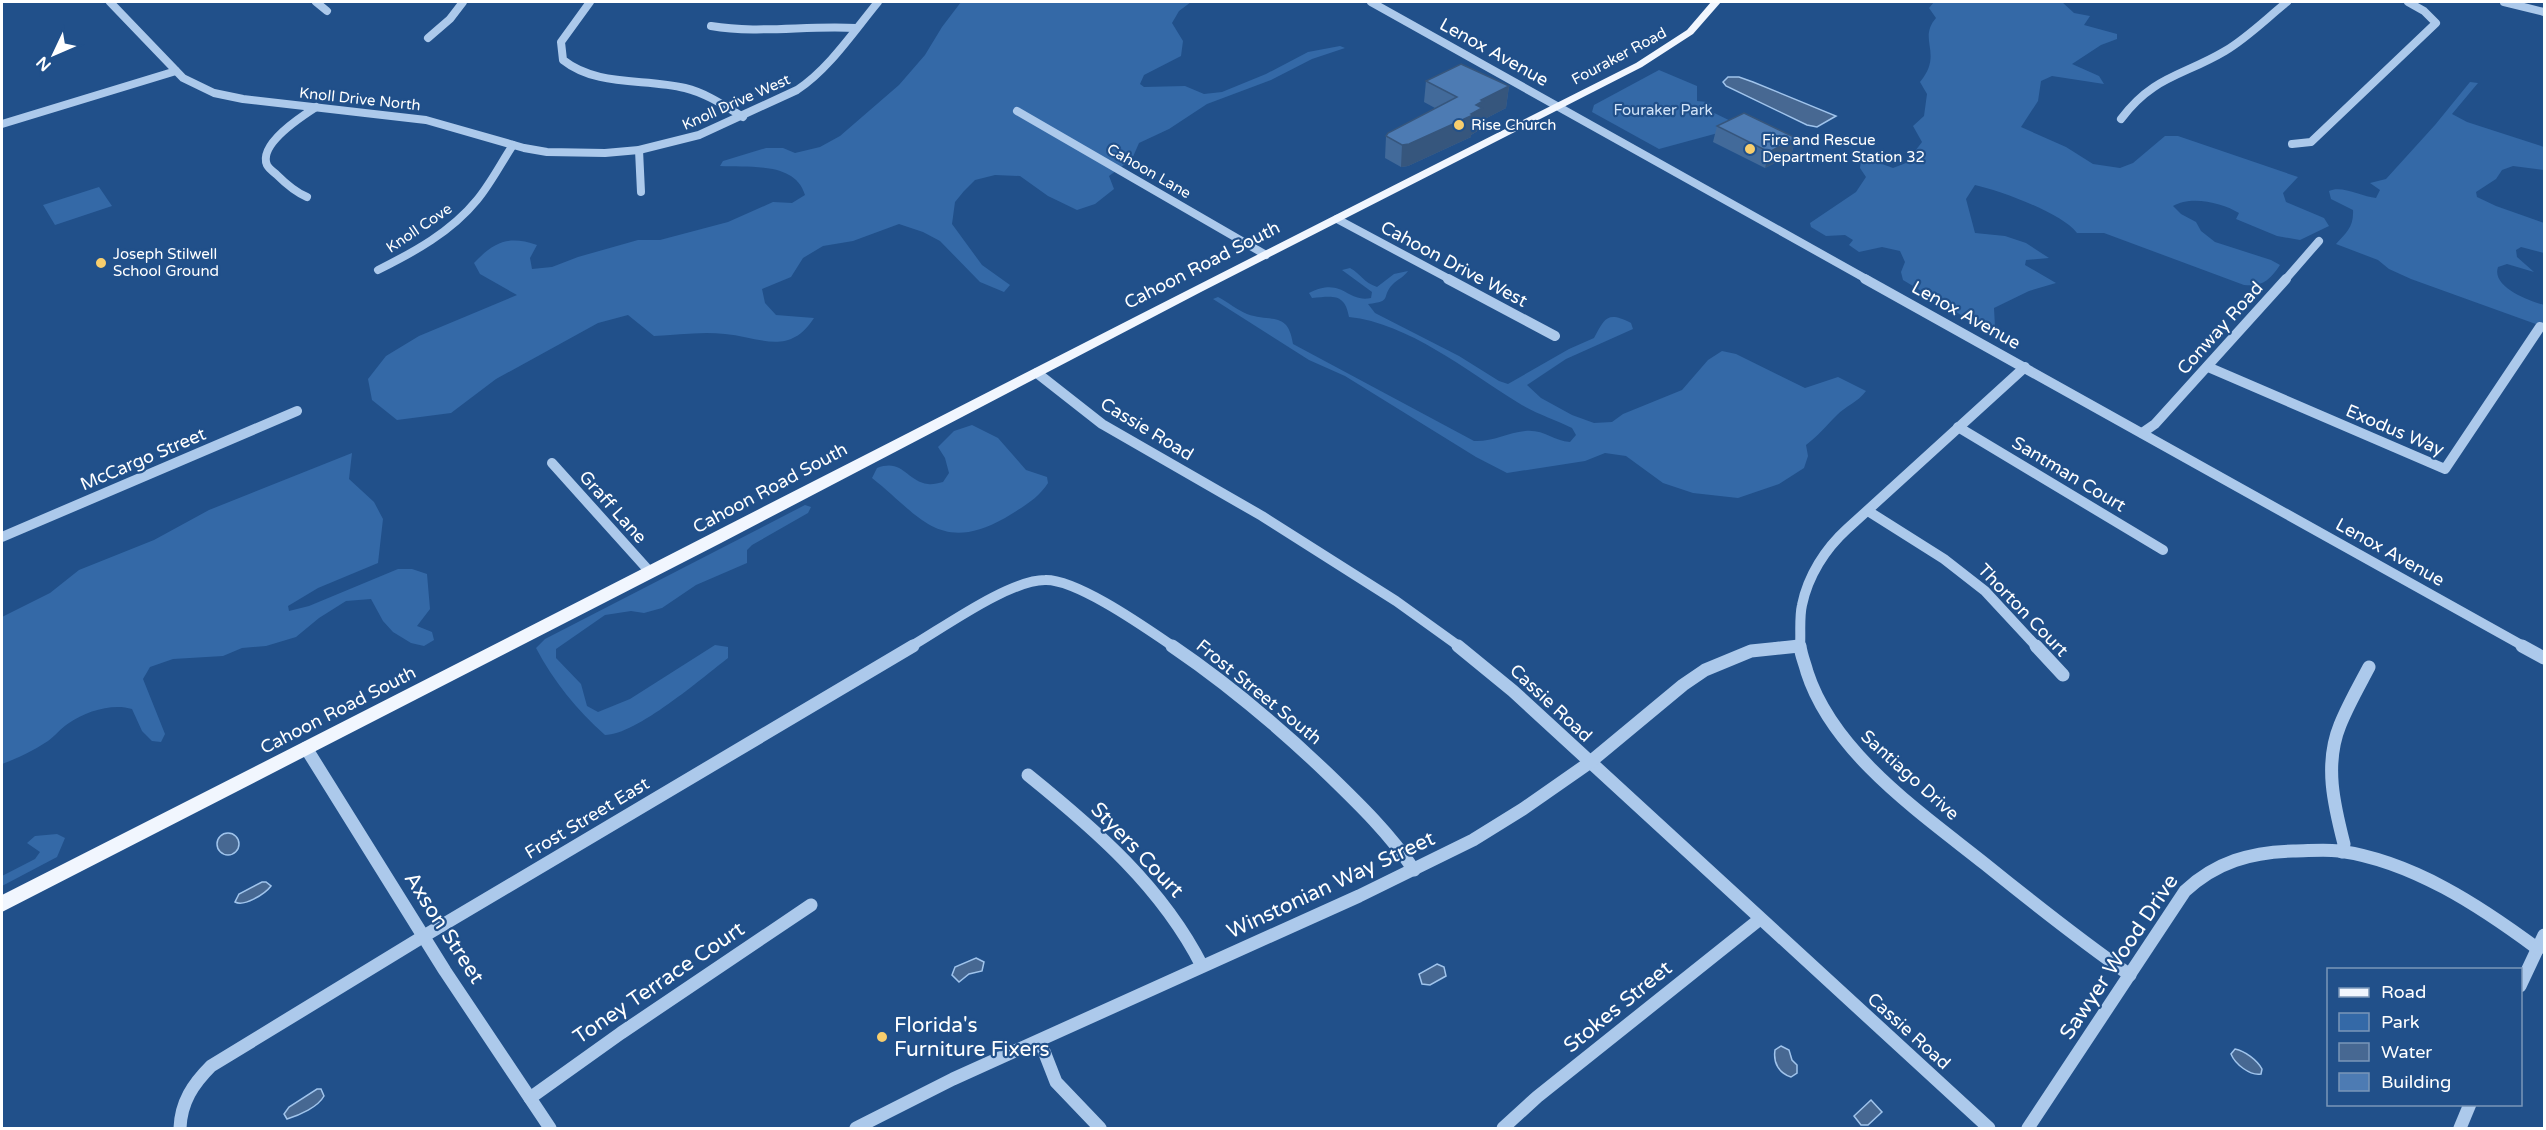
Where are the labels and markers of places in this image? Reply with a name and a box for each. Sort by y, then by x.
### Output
place label: Rise Church [1471,116,1556,134]
marker: Rise Church [1452,118,1466,132]
place label: Fire and Rescue Department Station 32 [1762,131,1925,166]
marker: Fire and Rescue Department Station 32 [1743,142,1757,156]
place label: Joseph Stilwell School Ground [113,245,219,280]
marker: Joseph Stilwell School Ground [94,256,108,270]
place label: Florida's Furniture Fixers [894,1013,1050,1062]
marker: Florida's Furniture Fixers [875,1030,889,1044]

